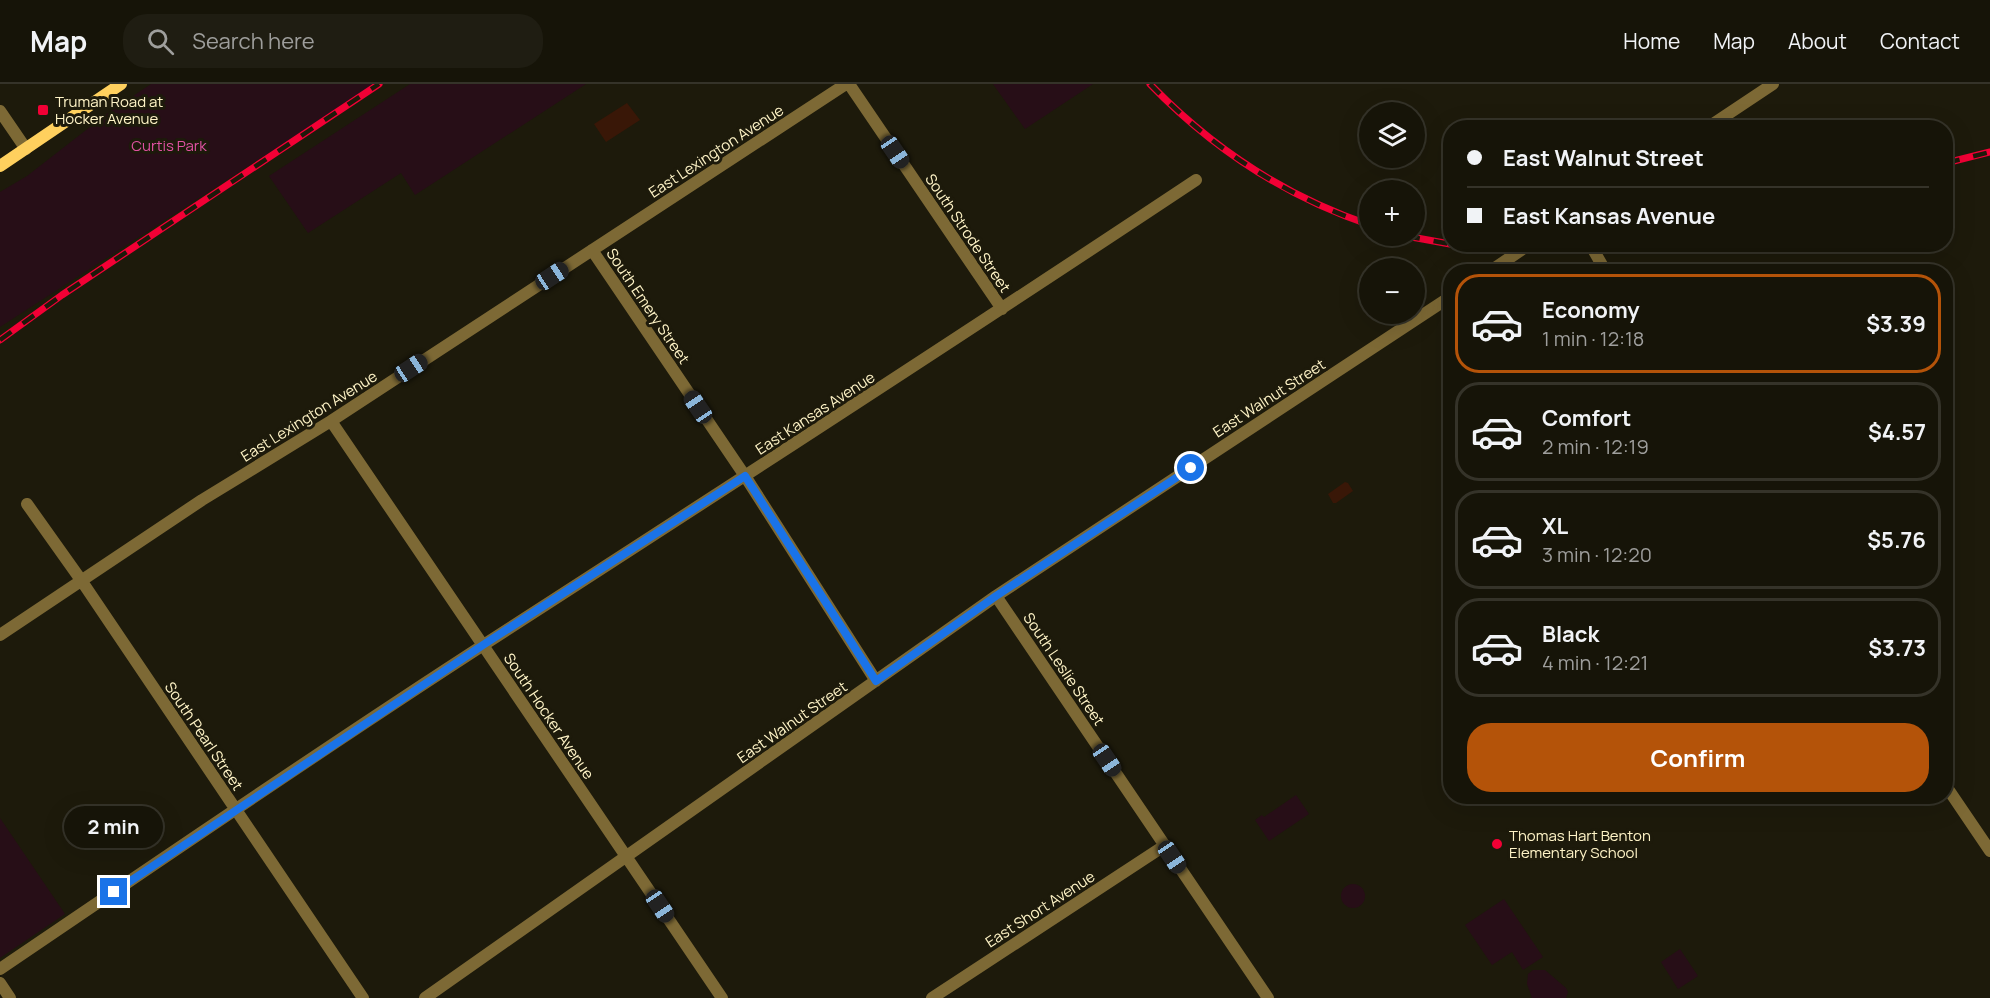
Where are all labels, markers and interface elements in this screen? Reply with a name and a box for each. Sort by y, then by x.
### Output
search box [123,14,543,68]
text: Map [30,22,87,60]
icon: search [144,25,177,58]
text: Search here [192,26,315,56]
text: Home [1623,27,1680,55]
text: Map [1713,27,1755,55]
text: About [1788,27,1847,55]
text: Contact [1880,27,1960,55]
place label: Truman Road at Hocker Avenue [55,91,163,129]
street label: East Lexington Avenue [644,99,788,203]
map controls [1359,102,1425,324]
button: layers [1359,102,1425,168]
marker: Truman Road at Hocker Avenue [36,103,50,117]
car [877,132,913,172]
park label: Curtis Park [131,135,207,156]
text: East Walnut Street [1503,143,1704,173]
street label: South Strode Street [920,169,1016,297]
button: + [1359,180,1425,246]
text: East Kansas Avenue [1503,201,1715,231]
street label: South Emery Street [601,244,695,368]
button: − [1359,258,1425,324]
car [532,259,572,293]
text: Economy [1542,295,1640,325]
icon: car [1470,297,1524,351]
text: $3.39 [1866,309,1926,339]
text: 1 min · 12:18 [1542,325,1644,352]
car [391,351,431,385]
street label: East Walnut Street [1209,354,1329,442]
street label: East Lexington Avenue [237,365,381,466]
street label: East Kansas Avenue [751,366,879,459]
car [680,387,716,427]
text: Comfort [1542,403,1631,433]
icon: car [1470,405,1524,459]
text: $4.57 [1868,417,1926,447]
text: 2 min · 12:19 [1542,433,1649,460]
route start [1177,454,1204,481]
text: XL [1542,511,1568,541]
icon: car [1470,513,1524,567]
text: $5.76 [1867,525,1926,555]
text: 3 min · 12:20 [1542,541,1652,568]
street label: South Leslie Street [1018,608,1110,730]
text: Black [1542,619,1599,649]
icon: car [1470,621,1524,675]
text: $3.73 [1868,633,1926,663]
street label: South Hocker Avenue [499,649,599,783]
text: 4 min · 12:21 [1542,649,1648,676]
street label: East Walnut Street [733,676,851,768]
street label: South Pearl Street [160,678,248,794]
button: Confirm [1467,723,1929,792]
car [1089,740,1125,780]
callout: 2 min [64,805,164,847]
text: 2 min [87,813,140,840]
place label: Thomas Hart Benton Elementary School [1509,825,1651,863]
car [1154,837,1190,877]
marker: Thomas Hart Benton Elementary School [1490,837,1504,851]
street label: East Short Avenue [981,866,1099,952]
route end [100,878,127,905]
car [642,886,678,926]

